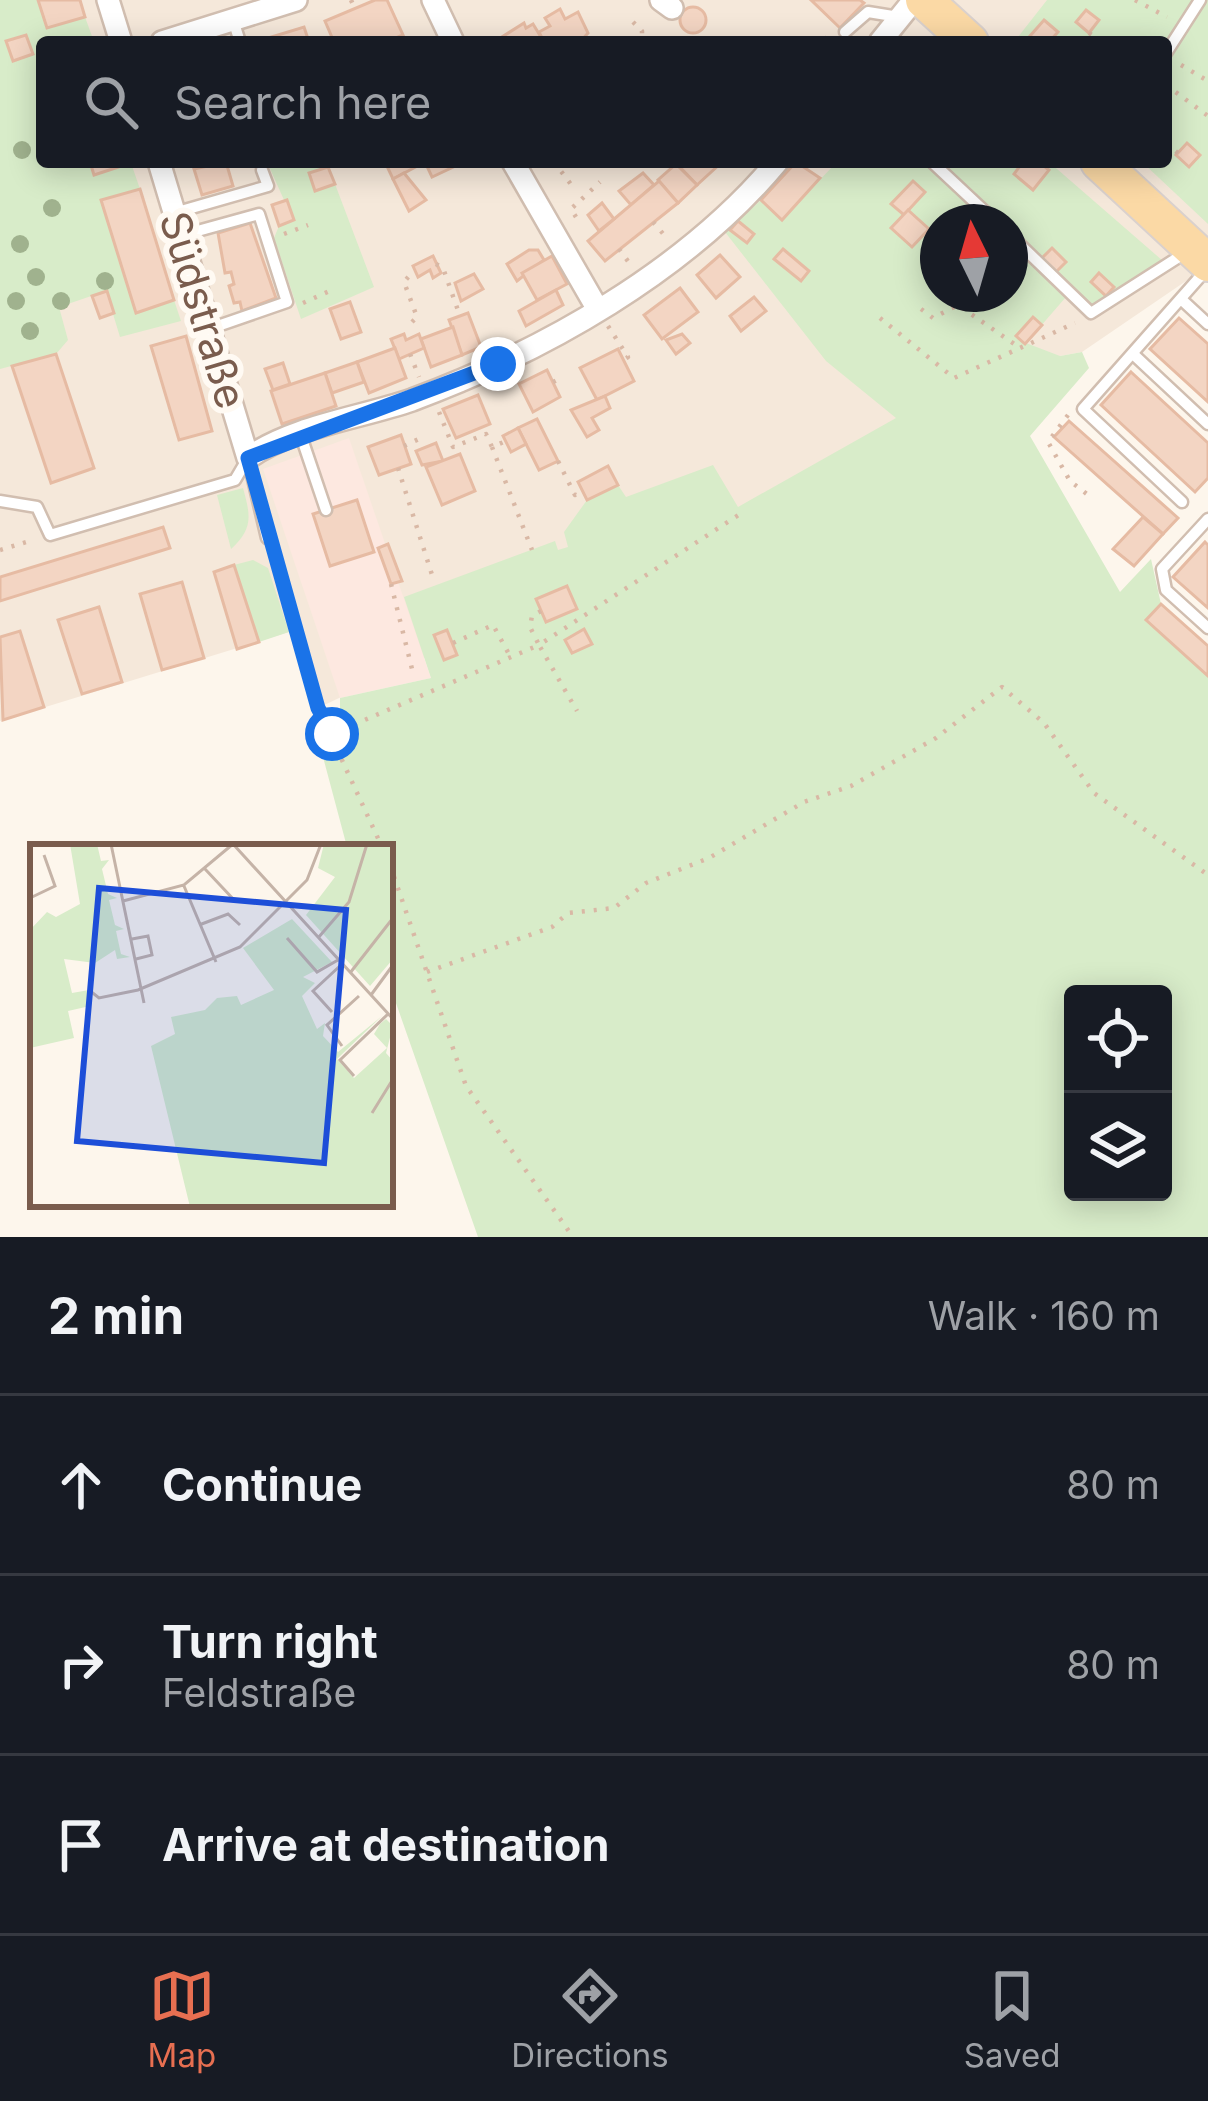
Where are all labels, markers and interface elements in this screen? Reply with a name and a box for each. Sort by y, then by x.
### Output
search box [36,36,1172,168]
icon: search [78,69,144,135]
text: Search here [174,75,431,130]
north arrow [920,204,1028,312]
street label: Südstraße [149,205,258,414]
route end [471,337,525,391]
route start [305,707,359,761]
inset map [30,844,393,1207]
map controls [1064,985,1172,1201]
button: locate [1064,985,1172,1093]
button: layers [1064,1093,1172,1201]
text: 2 min [48,1285,184,1346]
text: Walk · 160 m [928,1292,1160,1339]
icon: ahead [48,1452,114,1518]
text: Continue [162,1457,362,1512]
text: 80 m [1066,1461,1160,1508]
text: Turn right [162,1614,378,1669]
icon: right [48,1632,114,1698]
text: 80 m [1066,1641,1160,1688]
text: Feldstraße [162,1669,356,1716]
icon: arrive [48,1812,114,1878]
text: Arrive at destination [162,1817,609,1872]
tab: Map [148,1963,216,2075]
tab: Directions [511,1963,669,2075]
tab: Saved [964,1963,1060,2075]

